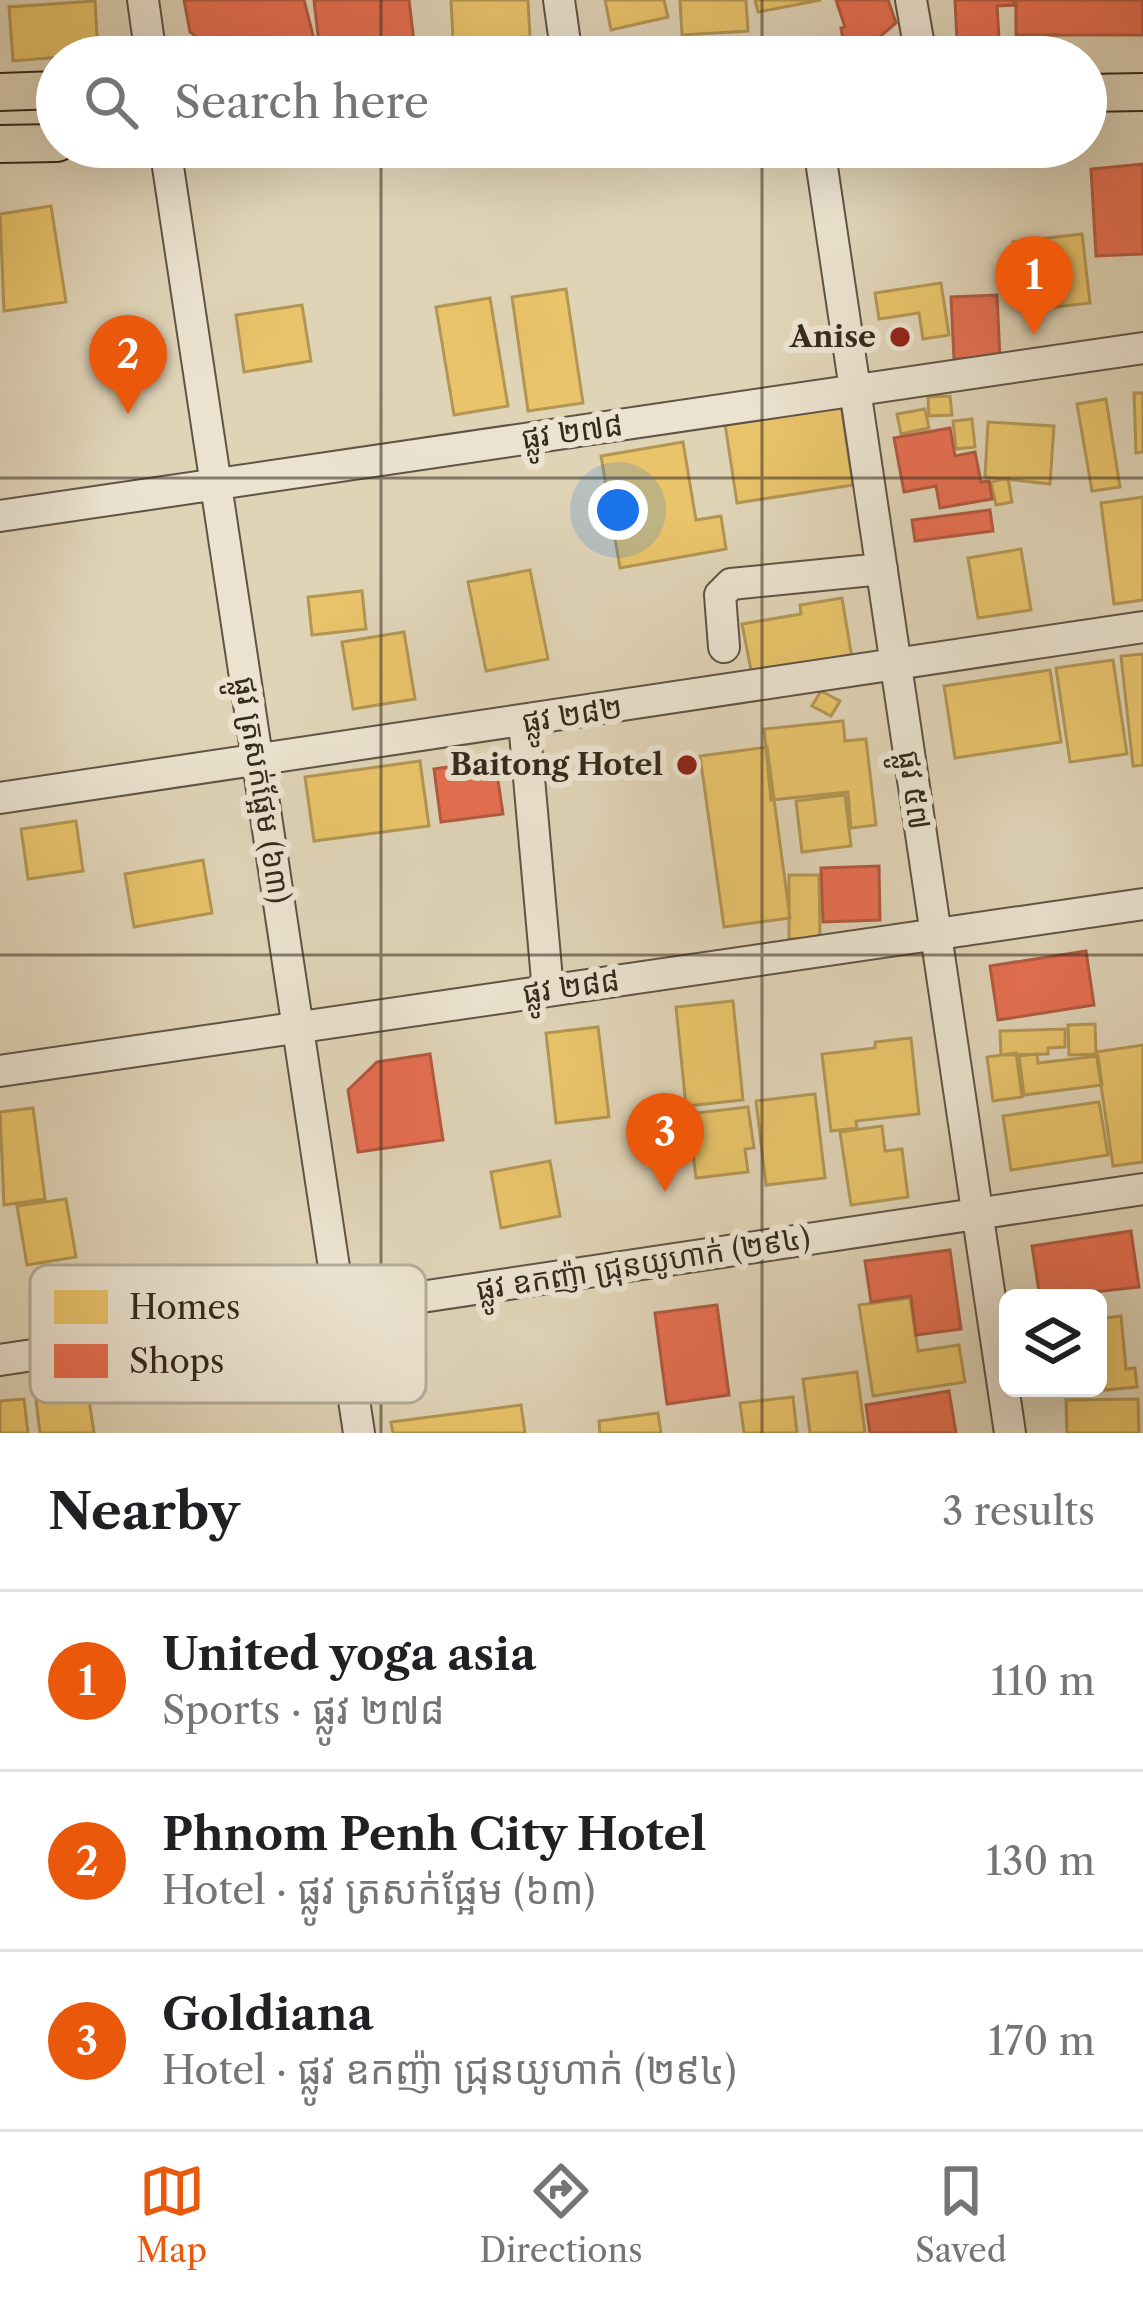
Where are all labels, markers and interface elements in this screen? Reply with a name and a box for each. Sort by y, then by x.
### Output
search box [36,36,1107,168]
icon: search [78,69,144,135]
text: Search here [174,74,429,130]
pin: 1 [995,236,1073,335]
pin: 2 [89,315,167,414]
place label: Anise [789,318,876,355]
marker: Anise [887,324,913,350]
street label: ផ្លូវ ២៧៨ [519,406,626,465]
your location [588,480,648,540]
street label: ផ្លូវ ត្រសក់ផ្អែម (៦៣) [219,674,299,907]
street label: ផ្លូវ ២៨២ [519,688,626,748]
place label: Baitong Hotel [450,746,663,783]
street label: ផ្លូវ ៥៧ [883,748,938,833]
marker: Baitong Hotel [674,752,700,778]
street label: ផ្លូវ ២៨៨ [520,961,623,1019]
pin: 3 [626,1093,704,1192]
street label: ផ្លូវ ឧកញ៉ា ជ្រុនយូហាក់ (២៩៤) [473,1219,814,1316]
legend [30,1265,426,1403]
text: Homes [129,1287,240,1328]
map controls [999,1289,1107,1397]
button: layers [999,1289,1107,1397]
text: Shops [129,1341,224,1382]
text: Nearby [48,1480,240,1542]
text: 3 results [942,1487,1095,1535]
text: United yoga asia [162,1626,536,1682]
text: 1 [78,1657,96,1705]
text: 110 m [991,1657,1095,1705]
text: Sports · ផ្លូវ ២៧៨ [162,1686,445,1734]
text: Phnom Penh City Hotel [162,1806,706,1862]
text: 2 [75,1837,99,1885]
text: 130 m [986,1837,1095,1885]
text: Hotel · ផ្លូវ ត្រសក់ផ្អែម (៦៣) [162,1866,595,1914]
text: Goldiana [162,1986,374,2042]
text: 3 [76,2017,98,2065]
text: 170 m [988,2017,1095,2065]
text: Hotel · ផ្លូវ ឧកញ៉ា ជ្រុនយូហាក់ (២៩៤) [162,2046,737,2094]
tab: Map [136,2158,207,2271]
tab: Directions [480,2158,643,2271]
tab: Saved [915,2158,1007,2271]

